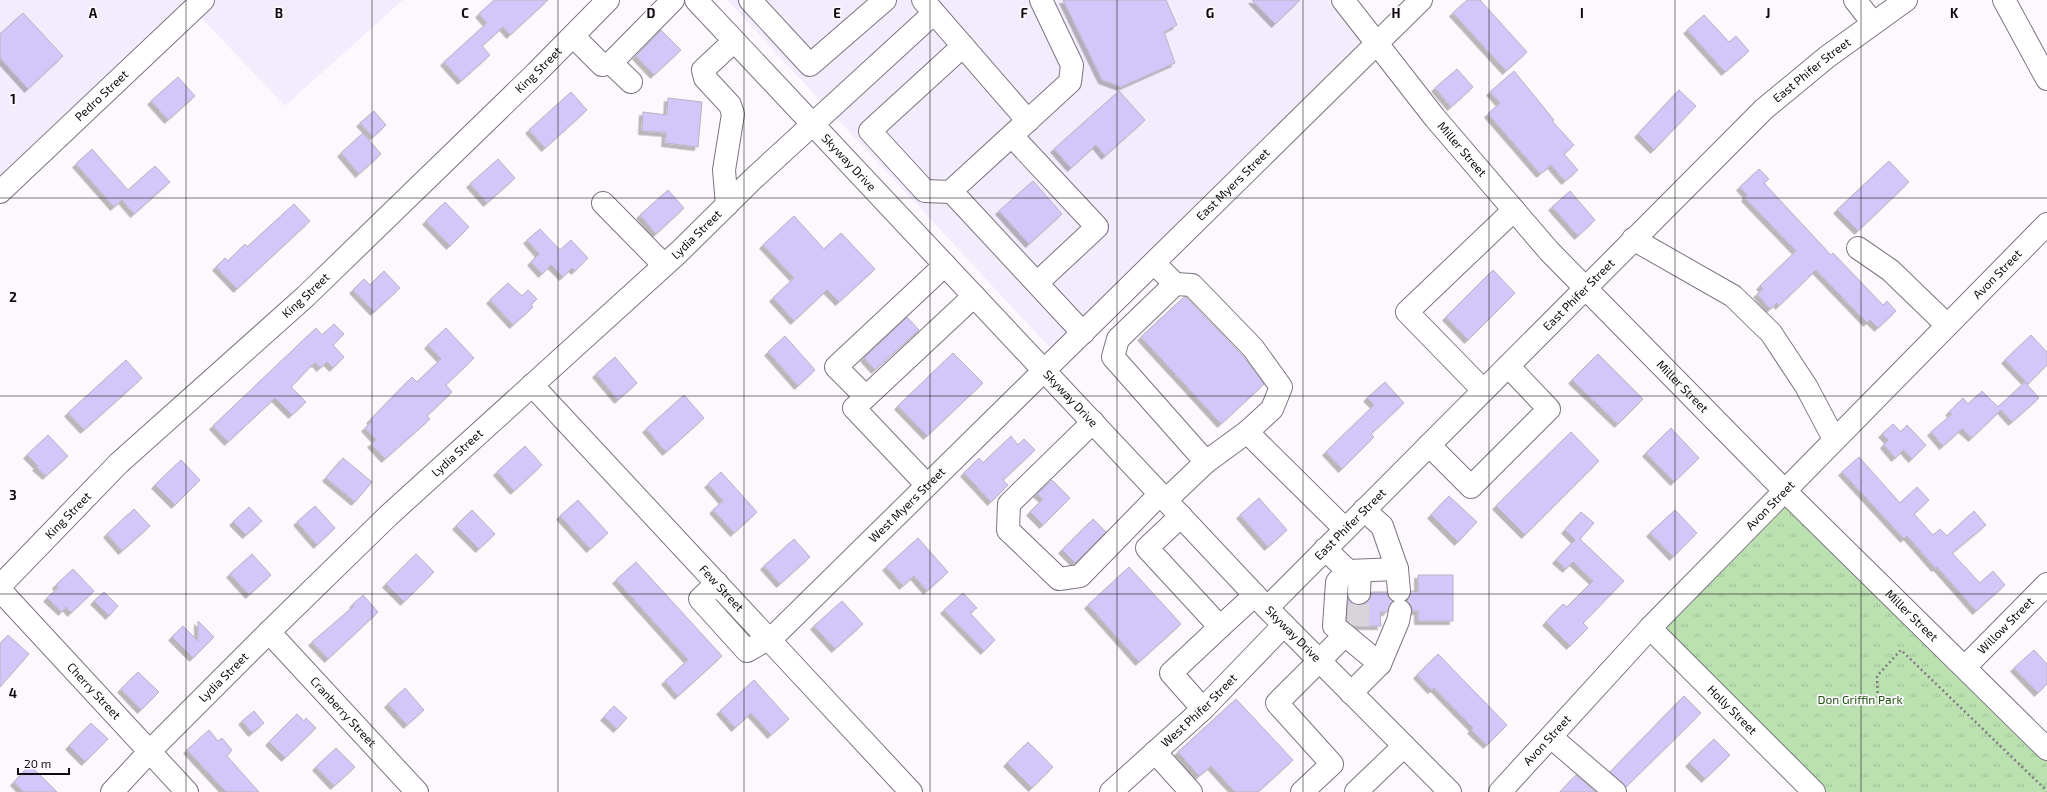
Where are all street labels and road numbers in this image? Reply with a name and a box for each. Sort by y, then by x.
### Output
street label: East Phifer Street [1770,34,1853,105]
street label: King Street [512,43,564,96]
street label: Pedro Street [72,66,131,123]
street label: Miller Street [1435,118,1490,179]
street label: Skyway Drive [819,130,879,193]
street label: East Myers Street [1193,145,1272,223]
street label: Lydia Street [668,206,724,261]
street label: Avon Street [1970,246,2024,301]
street label: East Phifer Street [1540,255,1617,333]
street label: King Street [278,269,332,320]
street label: Miller Street [1654,357,1712,415]
street label: Skyway Drive [1041,367,1101,429]
street label: Lydia Street [428,425,485,479]
street label: West Myers Street [865,464,948,545]
street label: Avon Street [1742,477,1797,532]
street label: East Phifer Street [1311,485,1388,562]
street label: King Street [42,488,94,541]
street label: Few Street [697,562,748,614]
street label: Miller Street [1883,586,1942,644]
street label: Willow Street [1974,593,2036,656]
street label: Skyway Drive [1263,603,1324,664]
street label: Lydia Street [195,649,251,704]
street label: Cherry Street [65,659,124,722]
street label: West Phifer Street [1158,670,1239,749]
street label: Cranberry Street [308,673,380,750]
street label: Holly Street [1705,682,1761,737]
street label: Avon Street [1520,711,1573,768]

